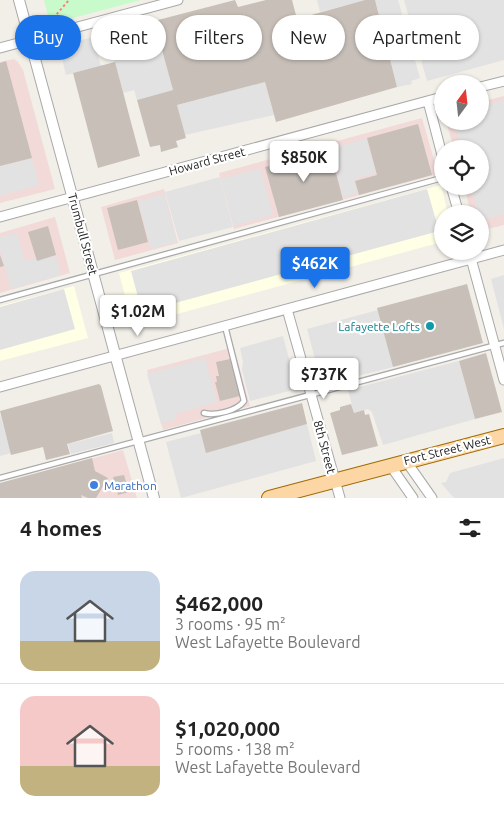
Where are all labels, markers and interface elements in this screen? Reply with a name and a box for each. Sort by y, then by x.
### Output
chip: Buy [15,15,81,60]
chip: Rent [91,15,166,60]
chip: Filters [176,15,262,60]
chip: New [272,15,345,60]
chip: Apartment [355,15,479,60]
north arrow [434,75,489,130]
map controls [434,75,489,260]
pin: $850K [269,140,339,183]
button: locate [434,140,489,195]
street label: Howard Street [167,144,247,177]
text: $850K [281,148,327,166]
street label: Trumbull Street [66,192,100,277]
button: layers [434,205,489,260]
pin: $462K [280,246,350,289]
text: $462K [292,254,338,272]
pin: $1.02M [97,294,179,337]
text: $1.02M [111,302,165,320]
place label: Lafayette Lofts [338,320,420,333]
marker: Lafayette Lofts [424,320,436,332]
pin: $737K [289,358,359,400]
text: $737K [301,365,347,383]
street label: 8th Street [312,419,338,475]
street label: Fort Street West [402,433,492,467]
marker: Marathon [88,479,100,491]
place label: Marathon [104,479,157,492]
icon: filters [456,514,484,542]
text: 4 homes [20,516,102,540]
icon: home [60,591,120,651]
text: $462,000 [175,591,263,615]
text: 3 rooms · 95 m² [175,615,286,633]
text: West Lafayette Boulevard [175,633,361,651]
icon: home [60,716,120,776]
text: $1,020,000 [175,716,280,740]
text: 5 rooms · 138 m² [175,740,295,758]
text: West Lafayette Boulevard [175,758,361,776]

